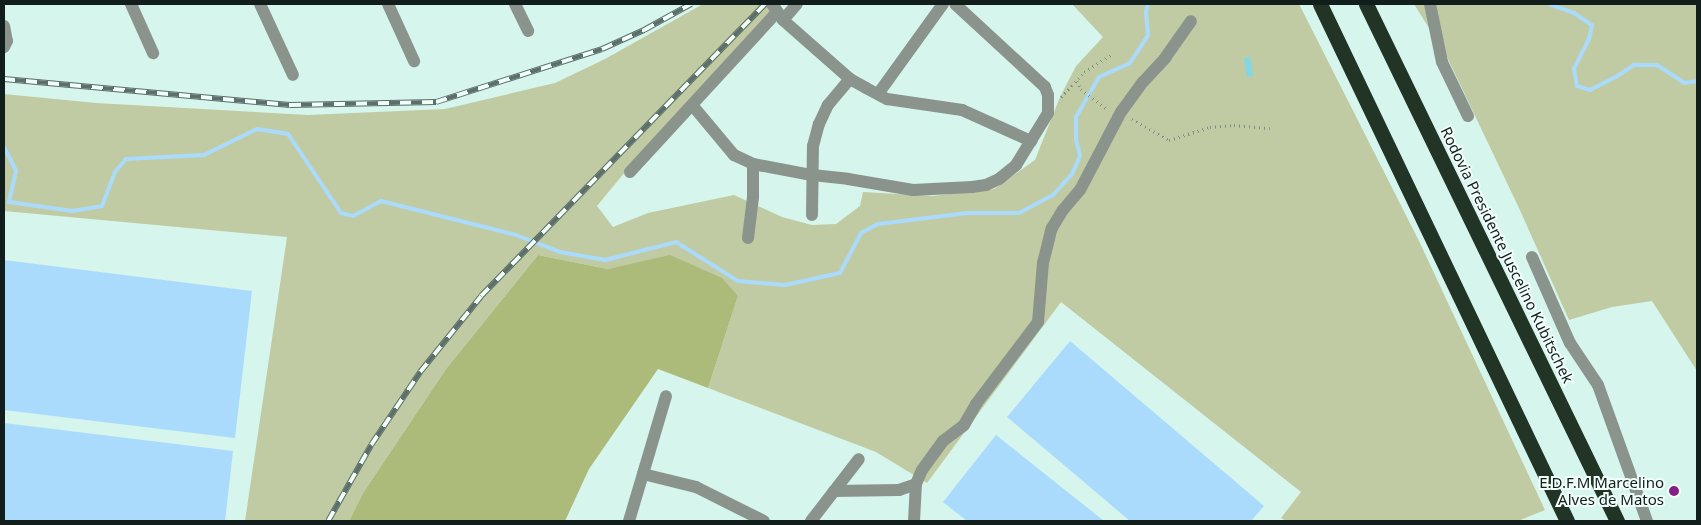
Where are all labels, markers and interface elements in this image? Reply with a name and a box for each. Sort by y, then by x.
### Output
street label: Rodovia Presidente Juscelino Kubitschek [1437,124,1577,386]
place label: E.D.F.M Marcelino Alves de Matos [1539,473,1664,508]
marker: E.D.F.M Marcelino Alves de Matos [1668,485,1680,497]

